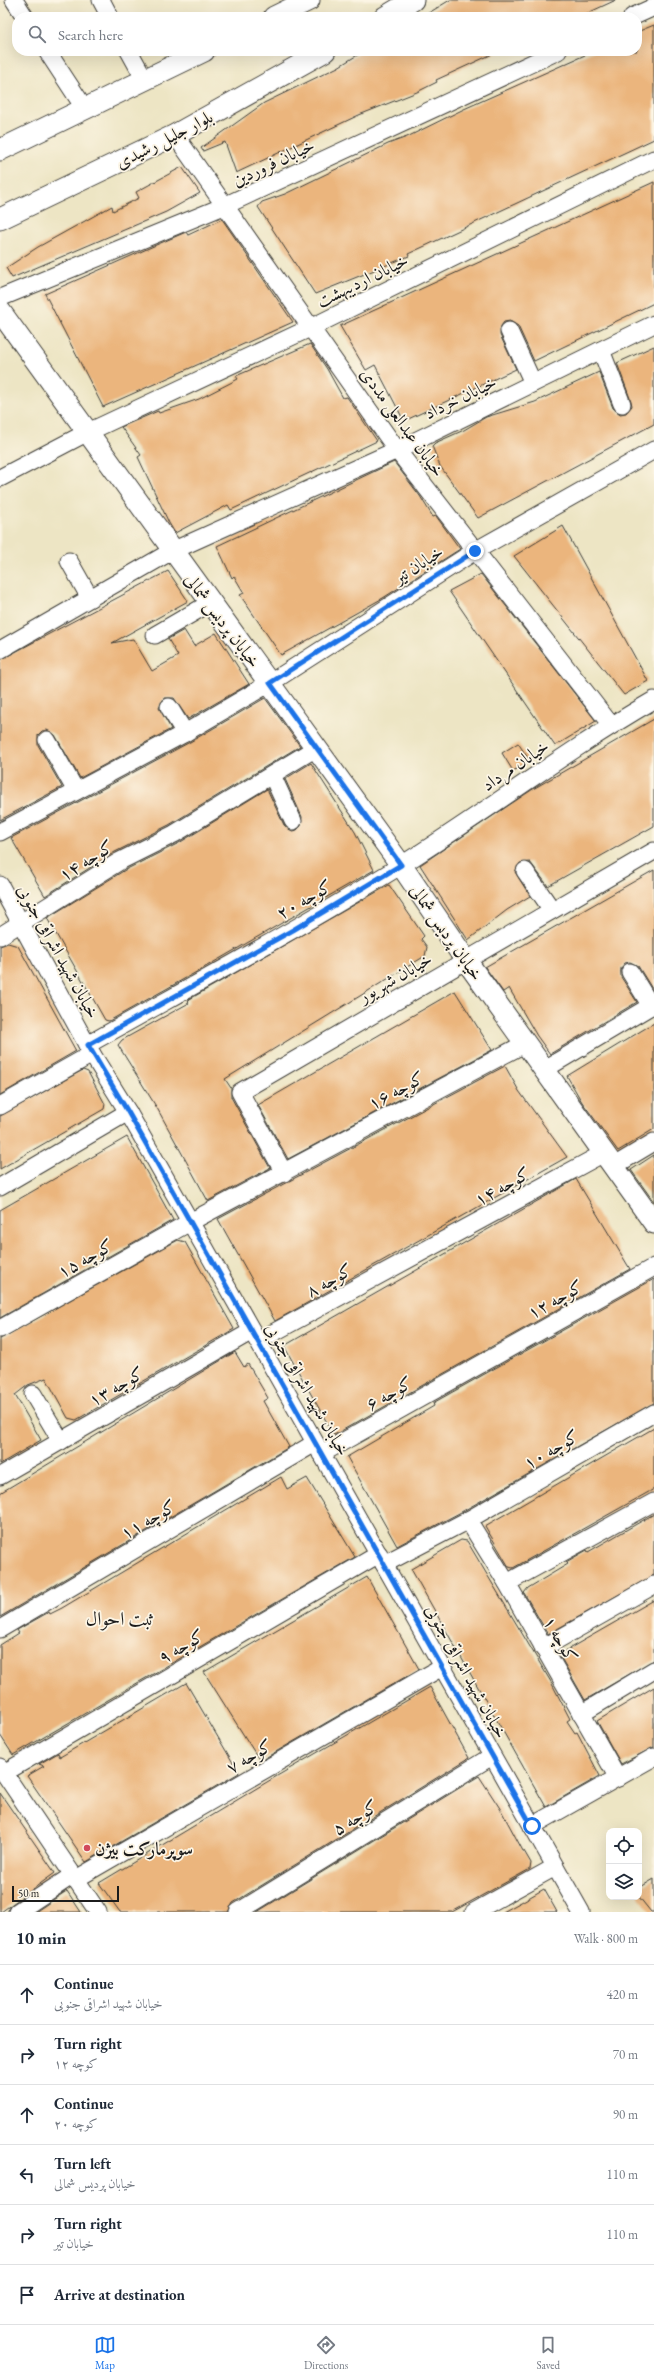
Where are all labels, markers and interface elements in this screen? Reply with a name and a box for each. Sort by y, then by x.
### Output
search box [12,12,642,56]
icon: search [26,23,48,45]
text: Search here [58,25,123,44]
street label: بلوار جلیل رشیدی [111,105,218,175]
street label: خیابان فروردین [228,133,318,192]
street label: خیابان اردیبهشت [312,248,412,313]
street label: خیابان عبدالعلی مددی [354,363,450,482]
street label: خیابان خرداد [420,370,500,424]
street label: خیابان تیر [387,539,447,590]
route end [466,542,484,560]
street label: خیابان پردیس شمالی [179,568,266,673]
street label: خیابان مرداد [477,734,554,798]
street label: کوچه ۱۴ [54,834,119,887]
street label: کوچه ۲۰ [272,874,337,926]
street label: خیابان پردیس شمالی [404,879,489,985]
street label: خیابان شهید اشراقی جنوبی [11,880,105,1023]
street label: خیابان شهریور [352,947,436,1009]
street label: کوچه ۱۶ [364,1066,429,1116]
street label: کوچه ۱۴ [470,1161,535,1212]
street label: کوچه ۱۵ [53,1233,118,1284]
street label: کوچه ۸ [302,1258,357,1304]
street label: کوچه ۱۲ [523,1274,588,1325]
street label: خیابان شهید اشراقی جنوبی [259,1318,356,1461]
street label: کوچه ۱۳ [84,1361,149,1413]
street label: کوچه ۶ [362,1371,417,1417]
street label: کوچه ۱۰ [519,1424,584,1476]
street label: کوچه ۱۱ [116,1494,181,1546]
street label: خیابان شهید اشراقی جنوبی [419,1600,513,1743]
district label: ثبت احوال [86,1606,154,1631]
street label: کوچه ۱ [537,1612,583,1667]
street label: کوچه ۹ [154,1624,209,1670]
street label: کوچه ۷ [222,1734,277,1780]
street label: کوچه ۵ [328,1794,383,1842]
route start [523,1817,541,1835]
map controls [606,1828,642,1900]
button: locate [606,1828,642,1864]
place label: سوپرمارکت بیژن [95,1837,193,1861]
marker: سوپرمارکت بیژن [82,1843,92,1853]
button: layers [606,1864,642,1900]
scale bar [12,1884,119,1903]
text: 50 m [18,1886,39,1900]
text: 10 min [16,1927,66,1949]
text: Walk · 800 m [574,1930,638,1947]
text: Continue [54,1974,114,1993]
icon: ahead [16,1984,38,2006]
text: 420 m [607,1986,638,2003]
text: خیابان شهید اشراقی جنوبی [54,1995,162,2012]
text: Turn right [54,2034,122,2053]
icon: right [16,2044,38,2066]
text: 70 m [613,2046,638,2063]
text: کوچه ۱۲ [54,2055,98,2072]
text: Continue [54,2094,114,2113]
icon: ahead [16,2104,38,2126]
text: 90 m [613,2106,638,2123]
text: کوچه ۲۰ [54,2115,98,2132]
text: Turn left [54,2154,111,2173]
icon: left [16,2164,38,2186]
text: 110 m [607,2166,638,2183]
text: خیابان پردیس شمالی [54,2175,136,2192]
text: Turn right [54,2214,122,2233]
icon: right [16,2224,38,2246]
text: 110 m [607,2226,638,2243]
text: خیابان تیر [54,2235,94,2252]
icon: arrive [16,2284,38,2306]
text: Arrive at destination [54,2285,185,2304]
tab: Map [94,2334,116,2372]
tab: Directions [304,2334,348,2372]
tab: Saved [536,2334,560,2372]

